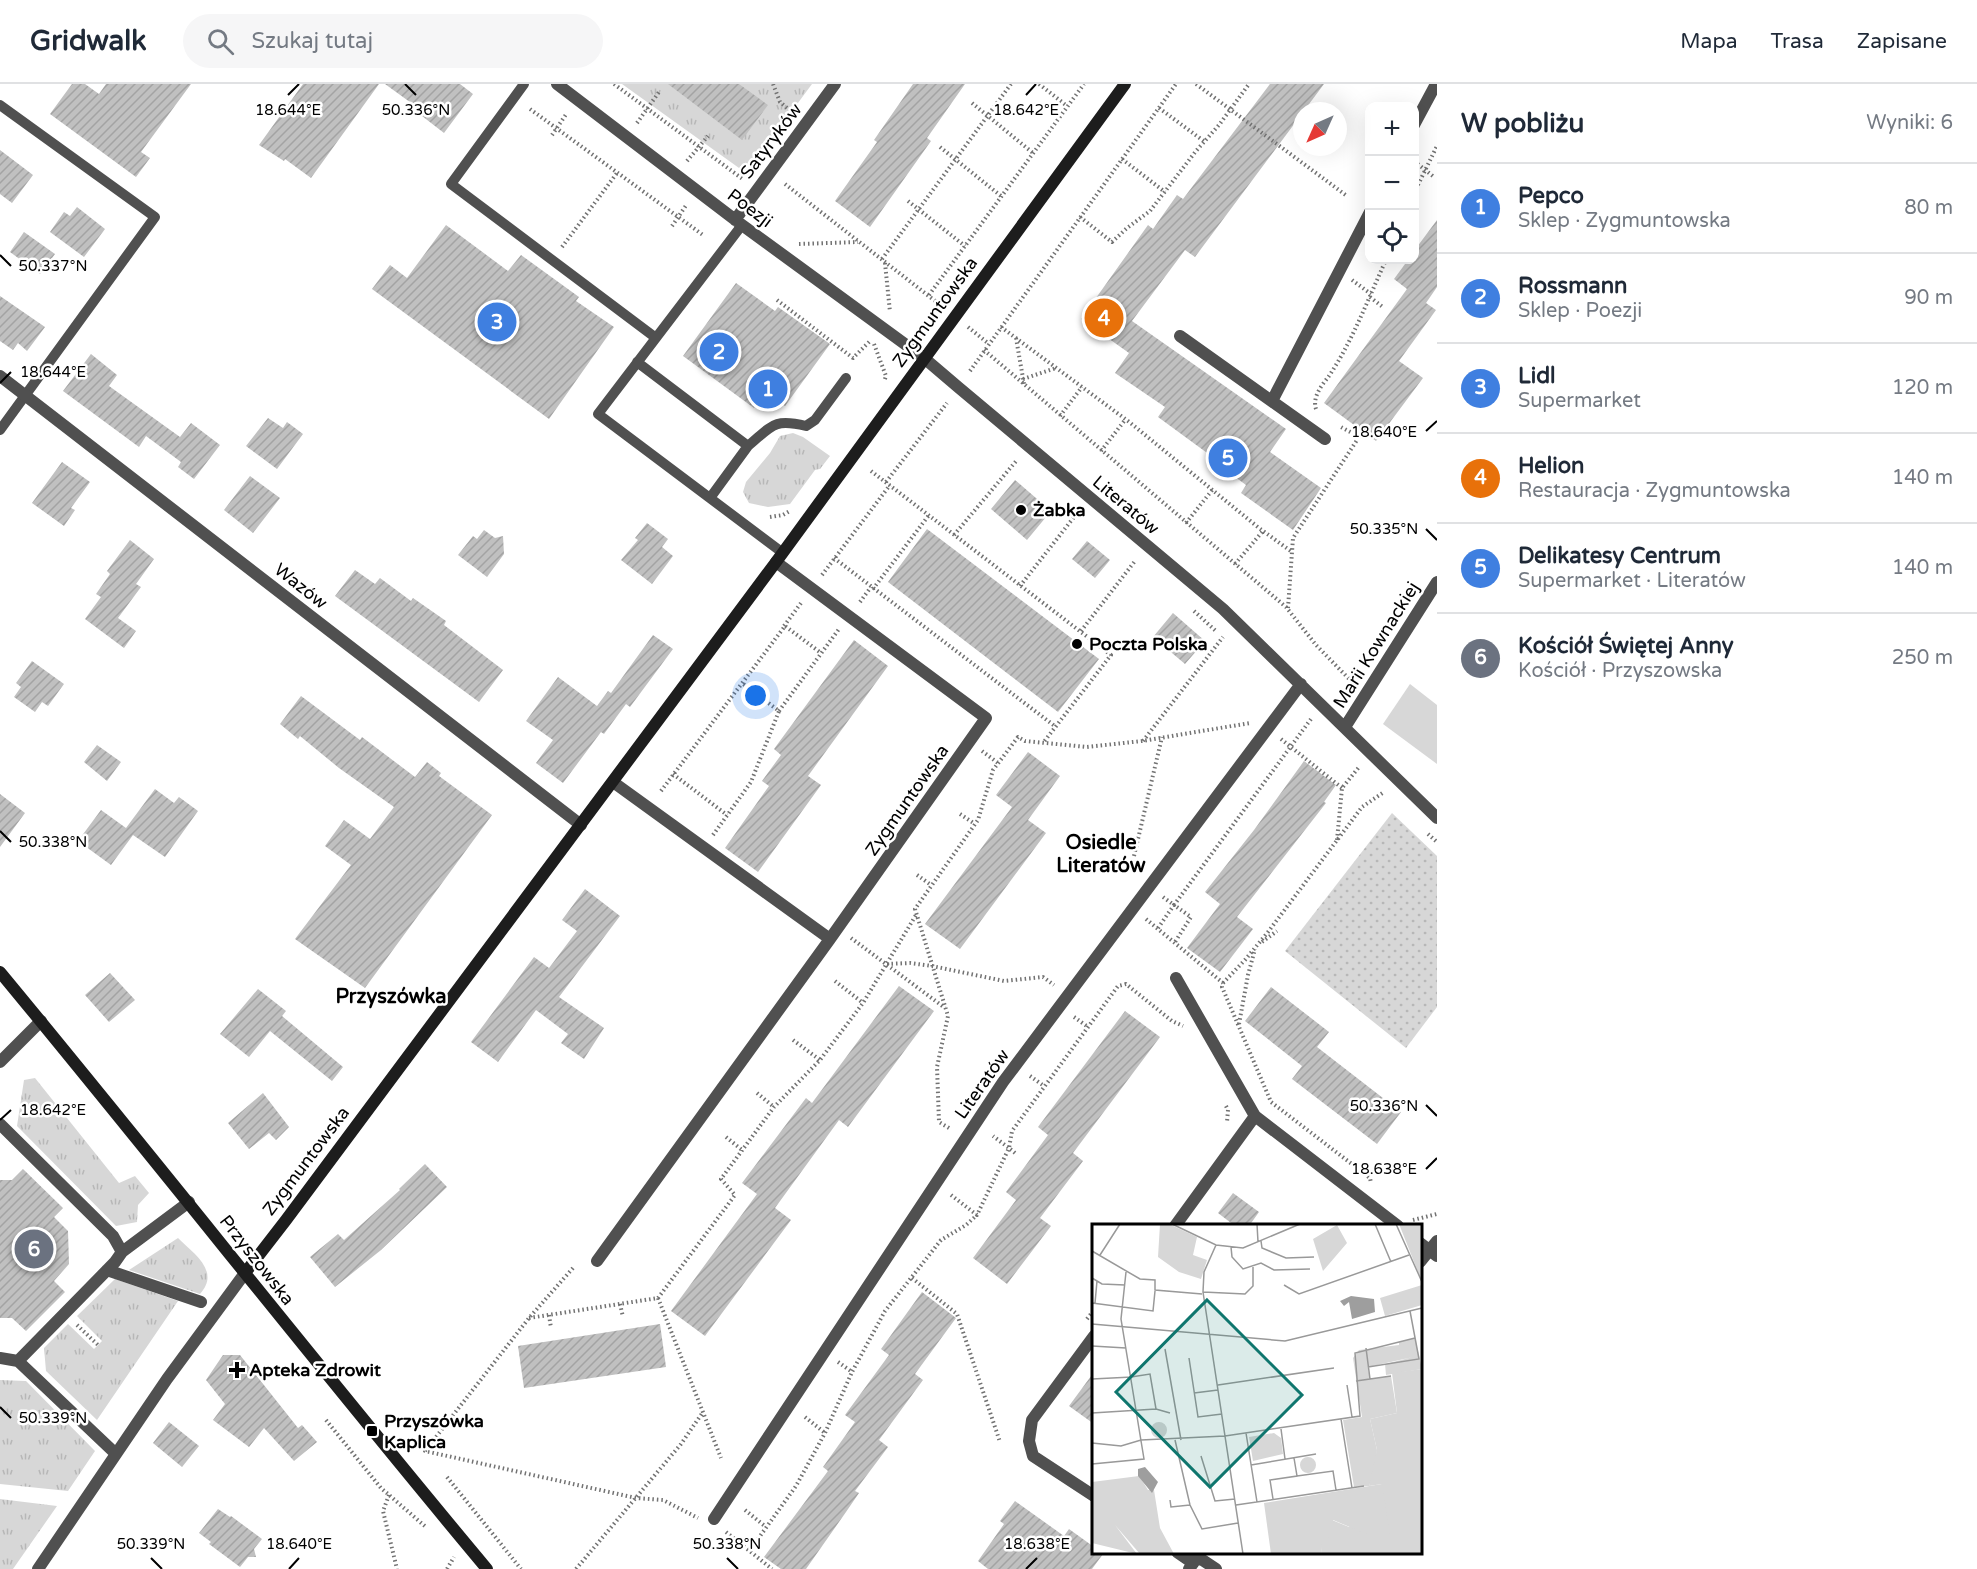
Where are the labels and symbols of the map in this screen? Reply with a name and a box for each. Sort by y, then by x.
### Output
street label: Satyryków [736,99,806,183]
text: 18.644°E [255,101,321,119]
text: 50.336°N [382,101,450,119]
text: 18.642°E [993,101,1059,119]
north arrow [1293,102,1347,156]
street label: Poezji [723,184,777,232]
street label: Zygmuntowska [888,253,982,371]
text: 50.337°N [18,257,88,275]
pin: 4 [1084,296,1124,340]
pin: 3 [478,300,516,344]
pin: 2 [700,330,738,374]
text: 18.644°E [20,363,86,381]
pin: 1 [748,366,788,412]
text: 18.640°E [1351,423,1417,441]
pin: 5 [1208,436,1248,481]
street label: Literatów [1088,471,1164,539]
place label: Żabka [1033,499,1086,521]
marker: Żabka [1014,503,1028,517]
text: 50.335°N [1350,520,1418,538]
street label: Wazów [270,558,332,614]
street label: Marii Kownackiej [1328,578,1424,712]
place label: Poczta Polska [1089,633,1208,655]
marker: Poczta Polska [1070,637,1084,651]
your location [741,681,770,710]
street label: Zygmuntowska [860,740,954,860]
district label: Osiedle Literatów [1056,831,1146,878]
text: 50.338°N [19,833,87,851]
district label: Przyszówka [336,985,447,1009]
street label: Literatów [950,1045,1014,1123]
text: 50.336°N [1350,1097,1418,1115]
text: 18.642°E [20,1101,86,1119]
street label: Zygmuntowska [258,1102,354,1220]
text: 18.638°E [1351,1160,1417,1178]
street label: Przyszowska [215,1210,299,1310]
inset map [1092,1224,1422,1554]
pin: 6 [15,1226,54,1272]
place label: Apteka Zdrowit [249,1359,381,1381]
marker: Apteka Zdrowit [230,1363,244,1377]
text: 50.339°N [19,1409,87,1427]
place label: Przyszówka Kaplica [384,1410,484,1453]
marker: Przyszówka Kaplica [365,1424,379,1438]
text: 50.339°N [117,1535,185,1553]
text: 18.640°E [266,1535,332,1553]
text: 50.338°N [693,1535,761,1553]
text: 18.638°E [1004,1535,1070,1553]

